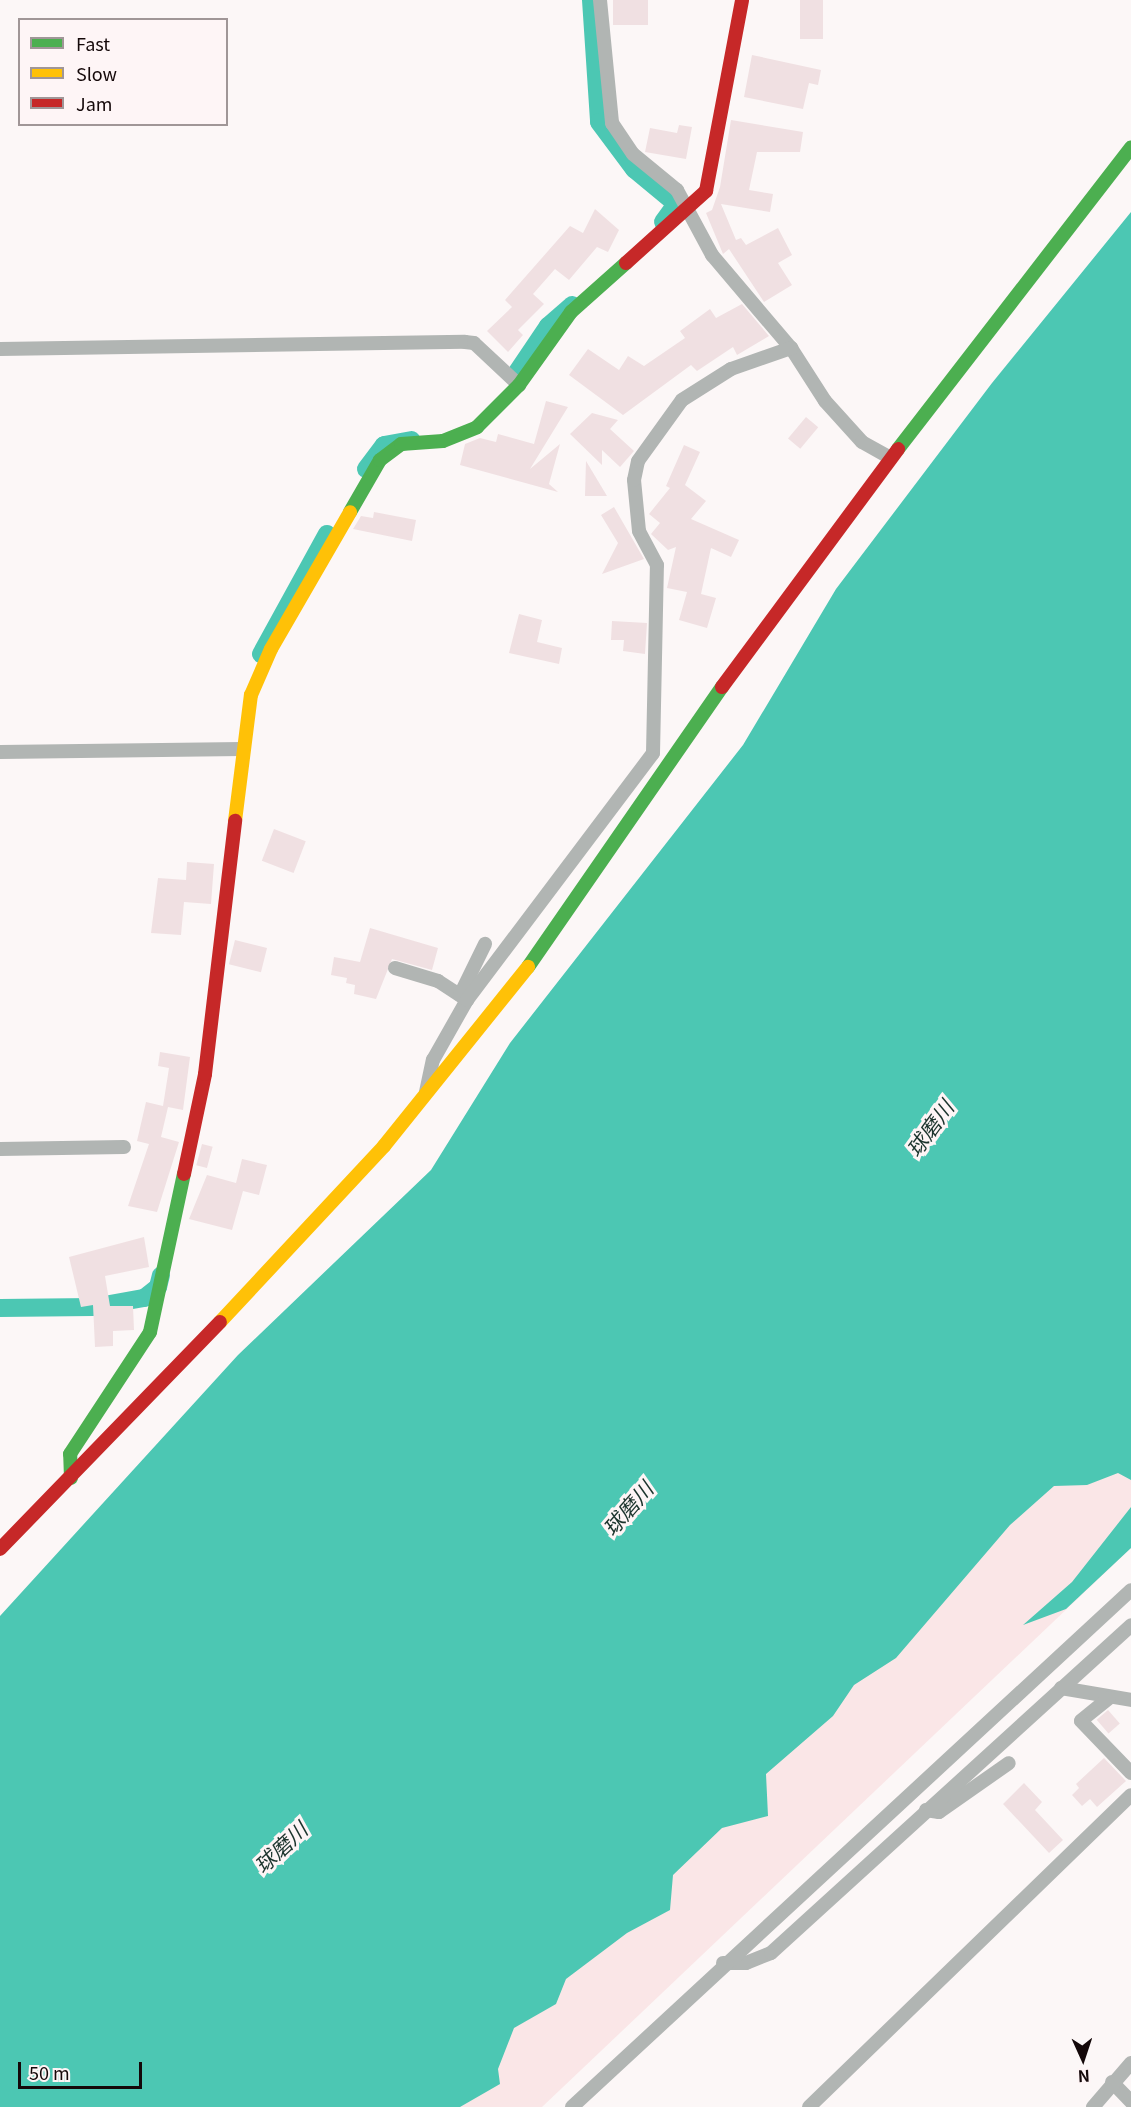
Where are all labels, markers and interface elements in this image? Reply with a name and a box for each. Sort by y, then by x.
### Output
legend [18,18,228,126]
text: Fast [76,30,110,56]
text: Slow [76,60,117,86]
text: Jam [76,90,112,116]
water label: 球磨川 [900,1095,958,1161]
water label: 球磨川 [597,1476,657,1540]
water label: 球磨川 [248,1816,312,1878]
north arrow [1053,2029,1113,2089]
scale bar [21,2050,146,2088]
text: 50 m [29,2059,70,2085]
text: N [1077,2065,1091,2089]

